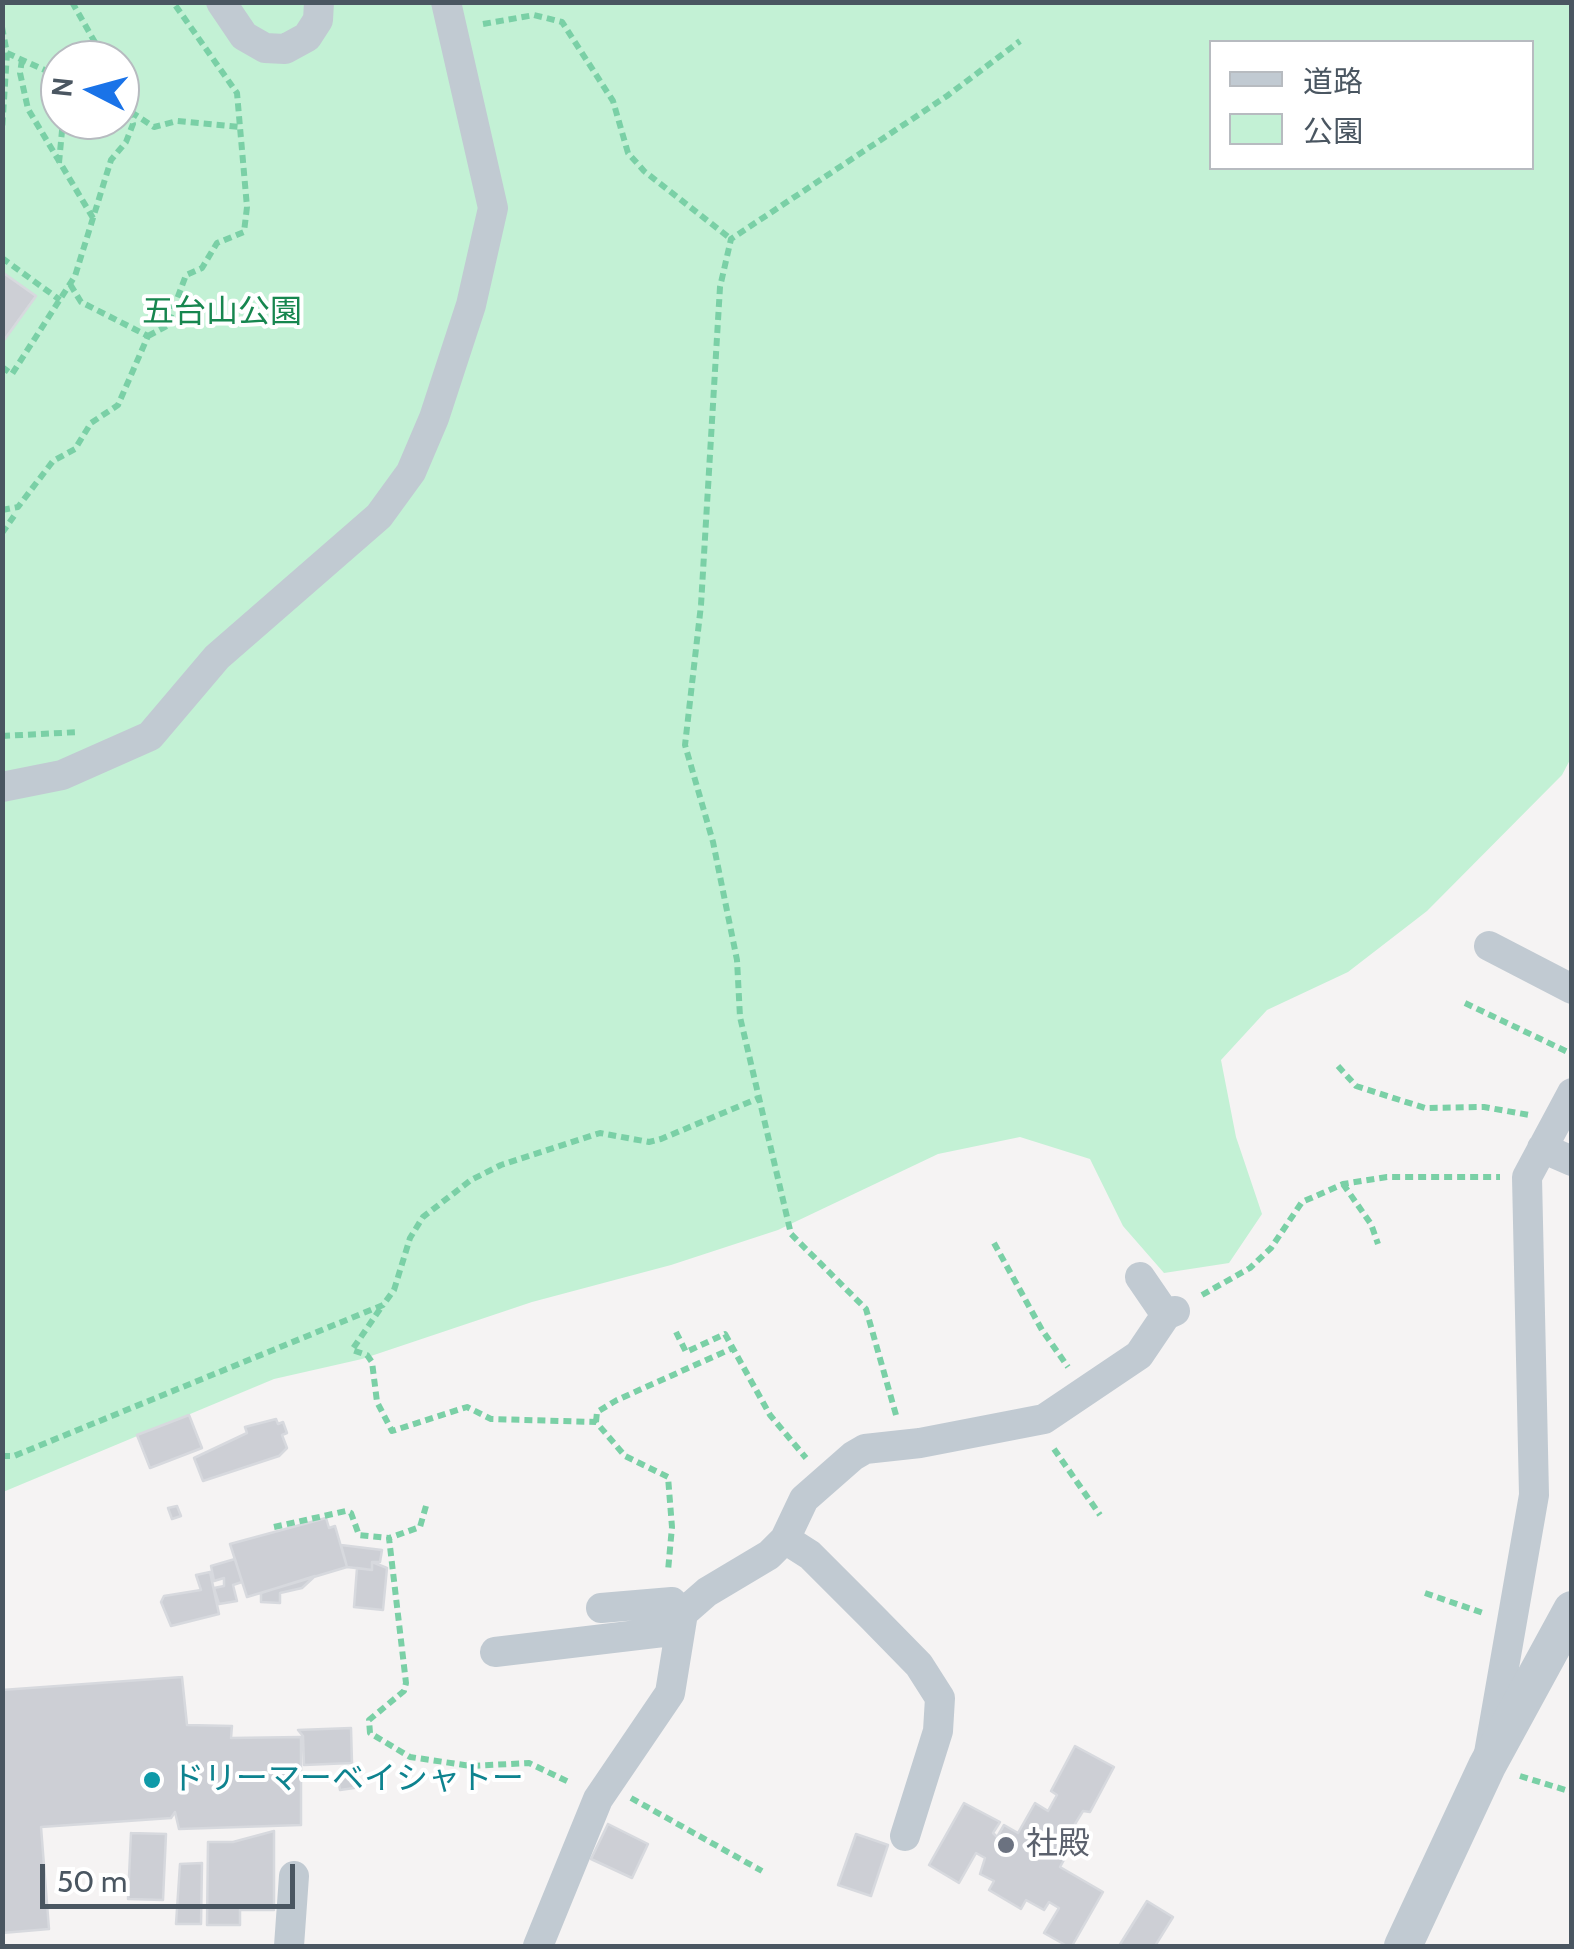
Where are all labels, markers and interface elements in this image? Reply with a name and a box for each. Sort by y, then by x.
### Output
north arrow [40,40,140,140]
legend [1209,40,1534,170]
text: 道路 [1303,63,1363,100]
text: N [44,75,80,99]
text: 公園 [1303,113,1363,150]
park label: 五台山公園 [142,294,302,332]
place label: ドリーマーベイシャトー [172,1761,524,1799]
marker: ドリーマーベイシャトー [141,1769,163,1791]
place label: 社殿 [1026,1826,1090,1864]
marker: 社殿 [995,1834,1017,1856]
scale bar [45,1844,300,1906]
text: 50 m [57,1863,127,1900]

